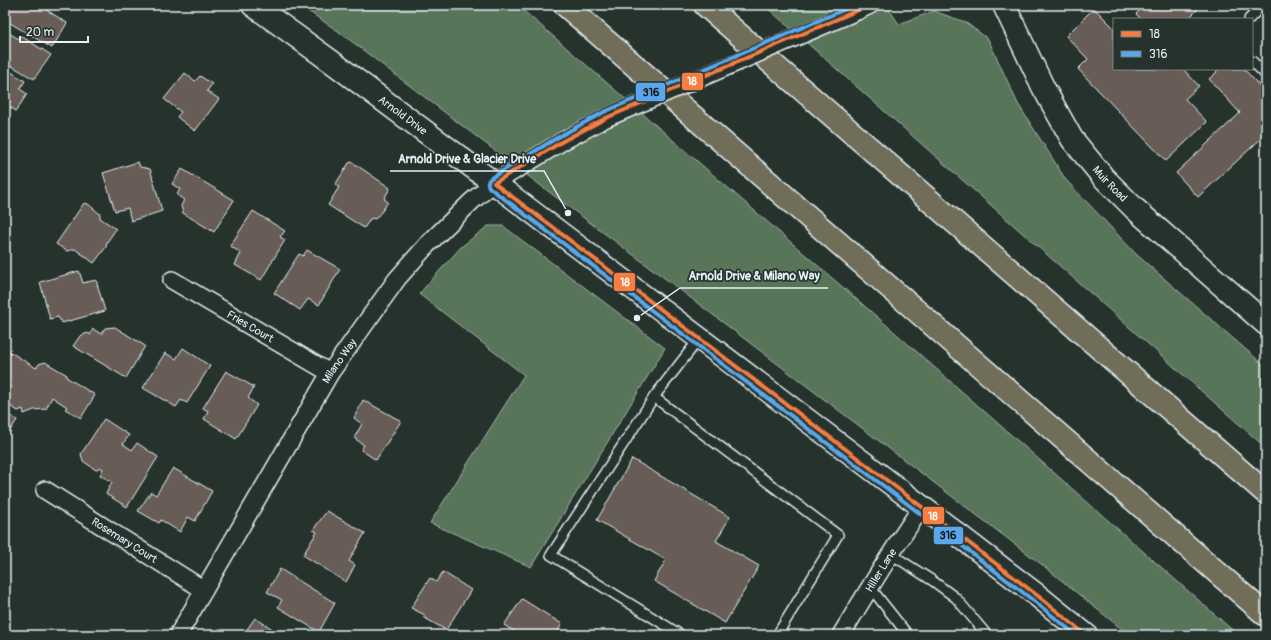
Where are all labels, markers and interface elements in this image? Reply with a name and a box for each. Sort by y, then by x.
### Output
scale bar [20,18,88,44]
legend [1113,18,1253,70]
text: 20 m [26,25,55,40]
text: 18 [1149,27,1160,42]
text: 316 [1149,47,1167,62]
line badge: 18 [681,72,704,91]
text: 18 [687,75,697,88]
line badge: 316 [635,82,666,102]
text: 316 [643,86,660,99]
street label: Arnold Drive [376,93,430,138]
callout: Arnold Drive & Glacier Drive [390,147,544,171]
text: Arnold Drive & Glacier Drive [398,152,537,167]
street label: Muir Road [1090,163,1130,205]
callout: Arnold Drive & Milano Way [680,264,828,288]
text: Arnold Drive & Milano Way [688,269,820,284]
line badge: 18 [613,272,636,292]
text: 18 [620,276,630,289]
street label: Fries Court [224,308,276,346]
street label: Milano Way [320,336,360,386]
line badge: 18 [922,506,945,525]
text: 18 [928,510,938,523]
street label: Rosemary Court [89,515,160,566]
line badge: 316 [933,526,964,545]
text: 316 [940,529,957,542]
street label: Hiller Lane [863,546,900,594]

